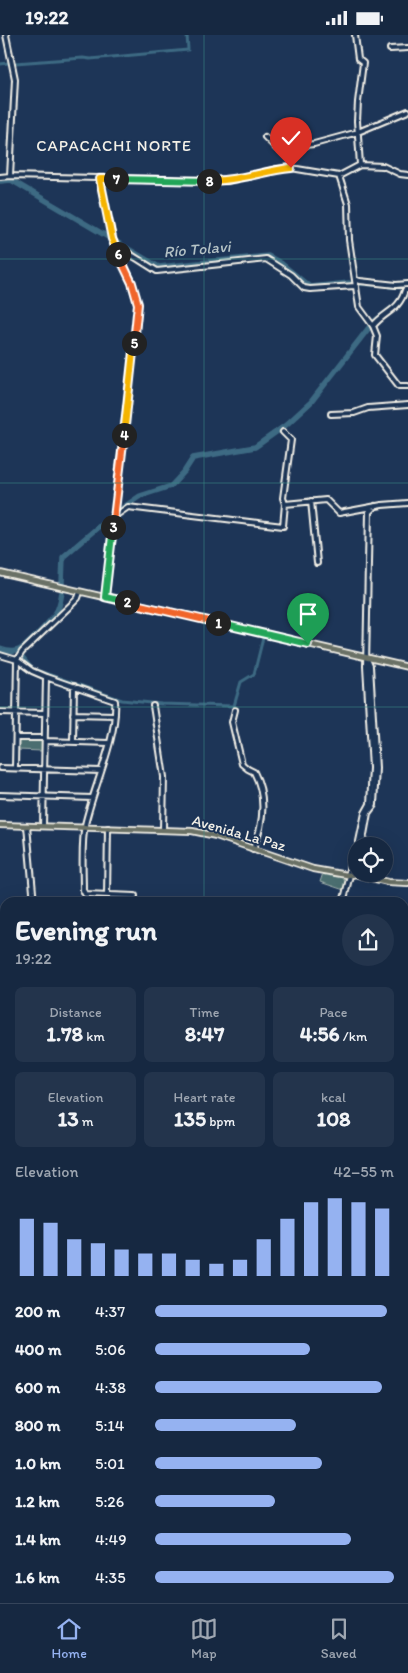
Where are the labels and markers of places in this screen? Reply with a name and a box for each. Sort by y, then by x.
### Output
pin [270,117,312,168]
pin: 7 [104,167,128,191]
pin: 8 [196,169,222,193]
pin: 6 [106,241,130,267]
pin: 5 [122,331,146,355]
pin: 4 [112,423,136,447]
pin: 3 [100,515,126,539]
pin: 2 [114,589,140,615]
pin [287,593,329,644]
pin: 1 [206,611,230,635]

